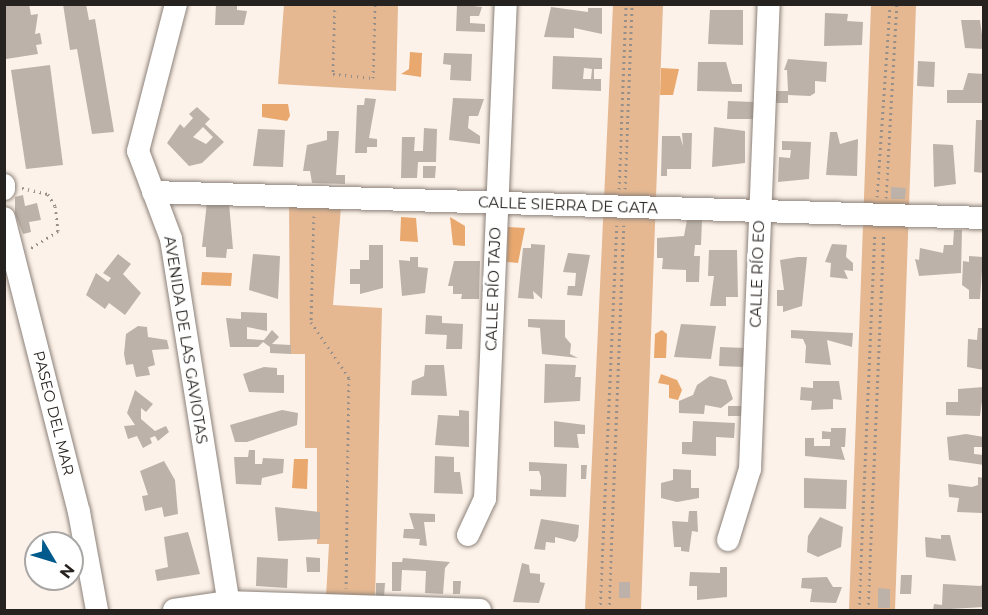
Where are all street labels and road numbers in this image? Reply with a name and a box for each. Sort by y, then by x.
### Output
street label: CALLE SIERRA DE GATA [478,193,658,217]
street label: CALLE RÍO EO [746,220,768,328]
street label: CALLE RÍO TAJO [482,227,504,351]
street label: AVENIDA DE LAS GAVIOTAS [161,235,211,445]
street label: PASEO DEL MAR [30,349,78,477]

